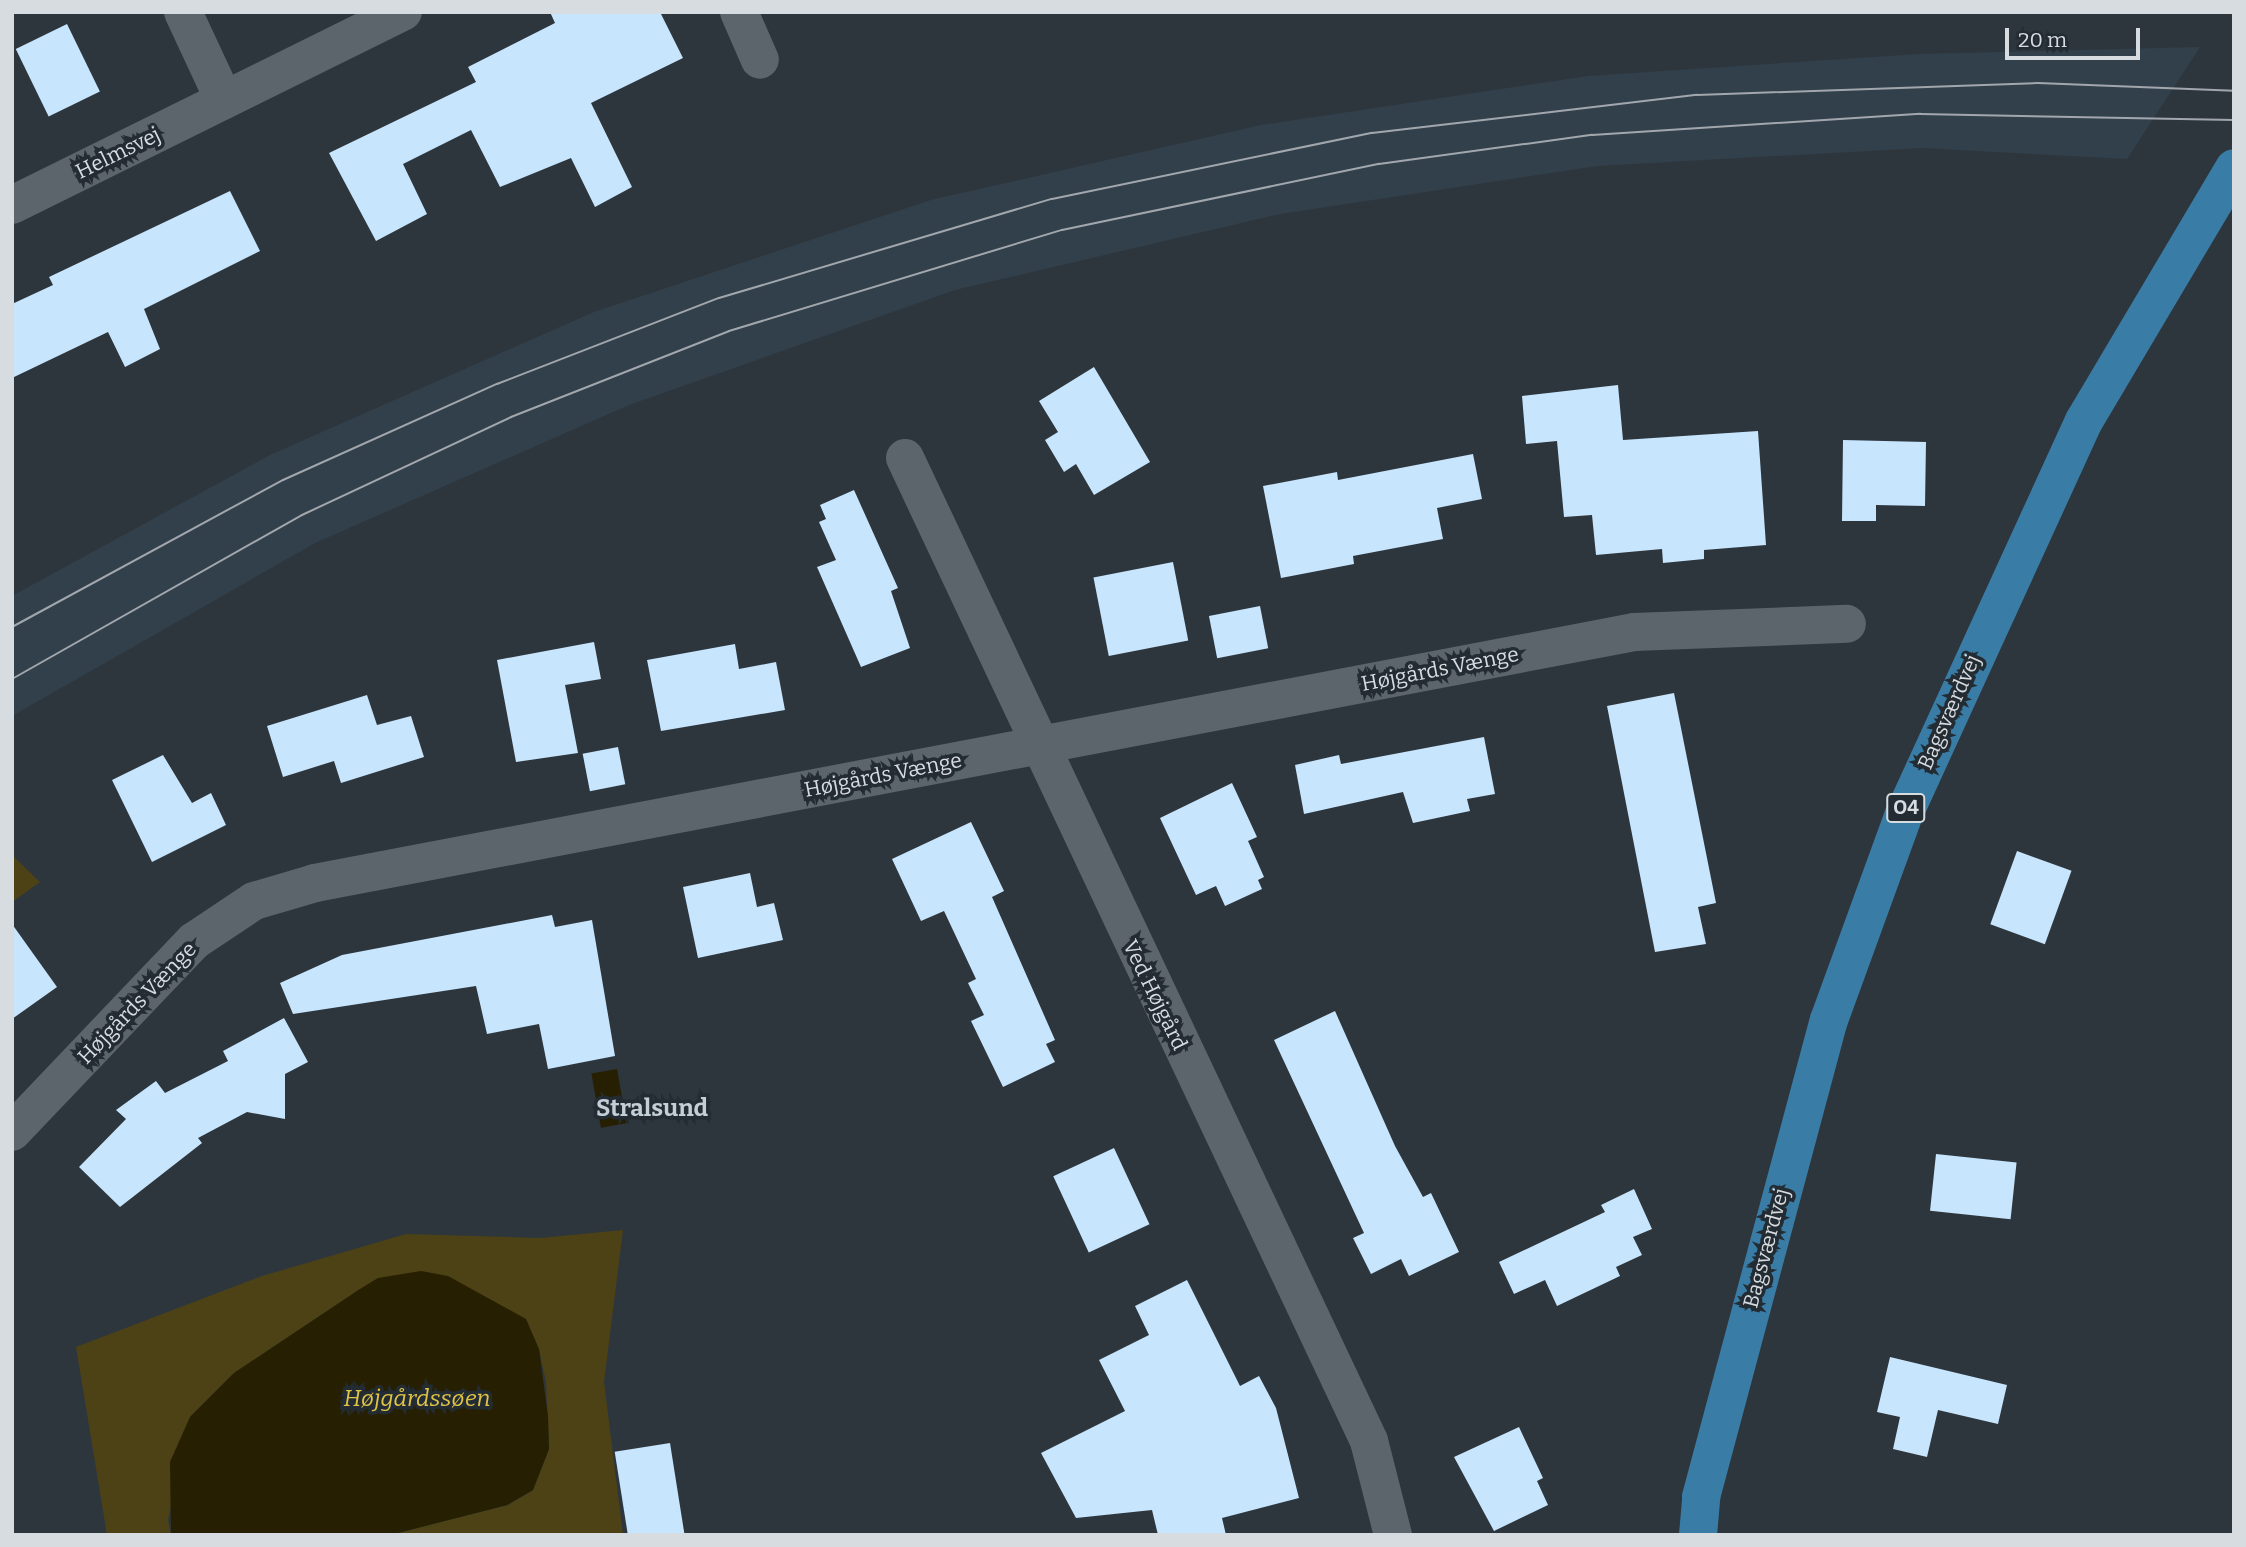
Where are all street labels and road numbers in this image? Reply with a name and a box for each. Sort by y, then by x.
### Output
street label: Helmsvej [72,122,164,184]
street label: Højgårds Vænge [1359,641,1521,697]
street label: Bagsværdvej [1912,651,1986,773]
street label: Højgårds Vænge [802,747,964,803]
road number: O4 [1885,792,1927,824]
street label: Ved Højgård [1117,936,1193,1054]
street label: Højgårds Vænge [72,937,202,1069]
street label: Bagsværdvej [1738,1185,1794,1311]

